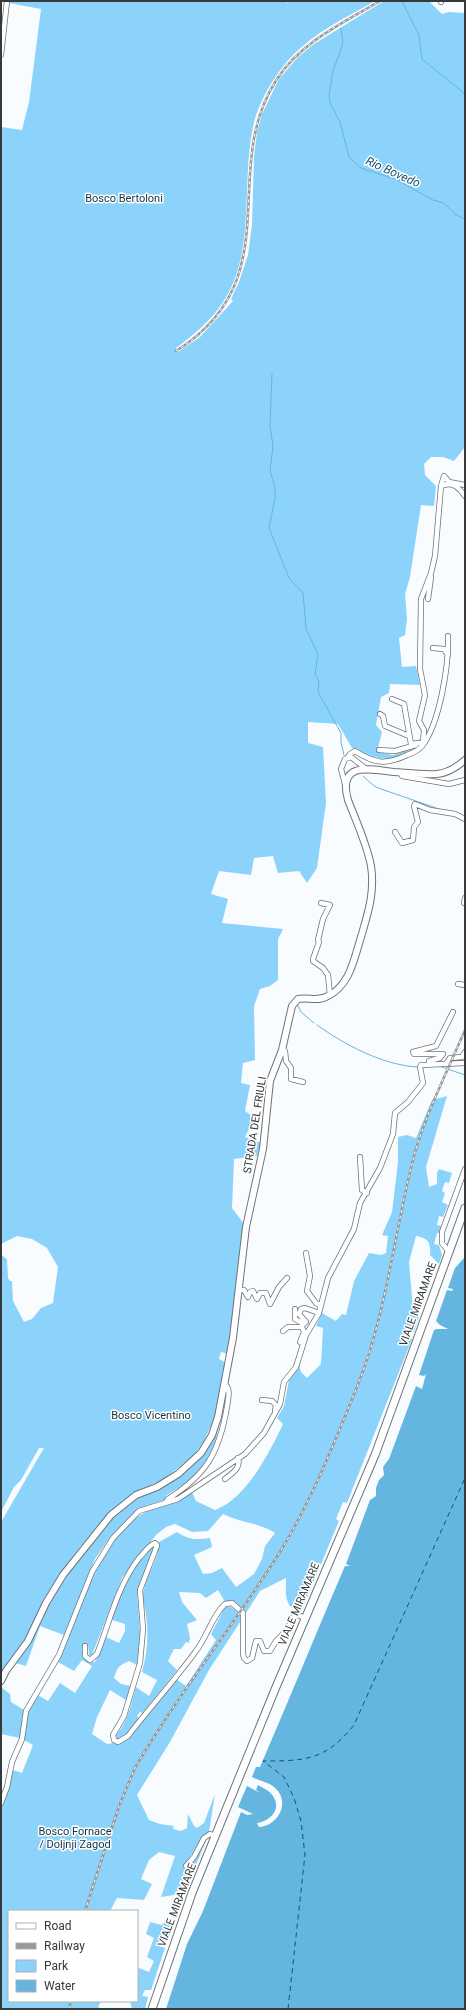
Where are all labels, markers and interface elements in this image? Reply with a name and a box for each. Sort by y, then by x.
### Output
water label: Rio Bovedo [364,154,423,190]
park label: Bosco Bertoloni [85,192,163,205]
street label: STRADA DEL FRIULI [241,1076,269,1174]
street label: VIALE MIRAMARE [397,1260,439,1348]
park label: Bosco Vicentino [111,1409,191,1422]
street label: VIALE MIRAMARE [276,1561,322,1647]
park label: Bosco Fornace / Doljnji Zagod [38,1825,112,1851]
street label: VIALE MIRAMARE [155,1861,199,1949]
legend [8,1910,138,2002]
text: Road [44,1919,72,1933]
text: Railway [44,1939,85,1953]
text: Park [44,1959,69,1973]
text: Water [44,1979,75,1993]

